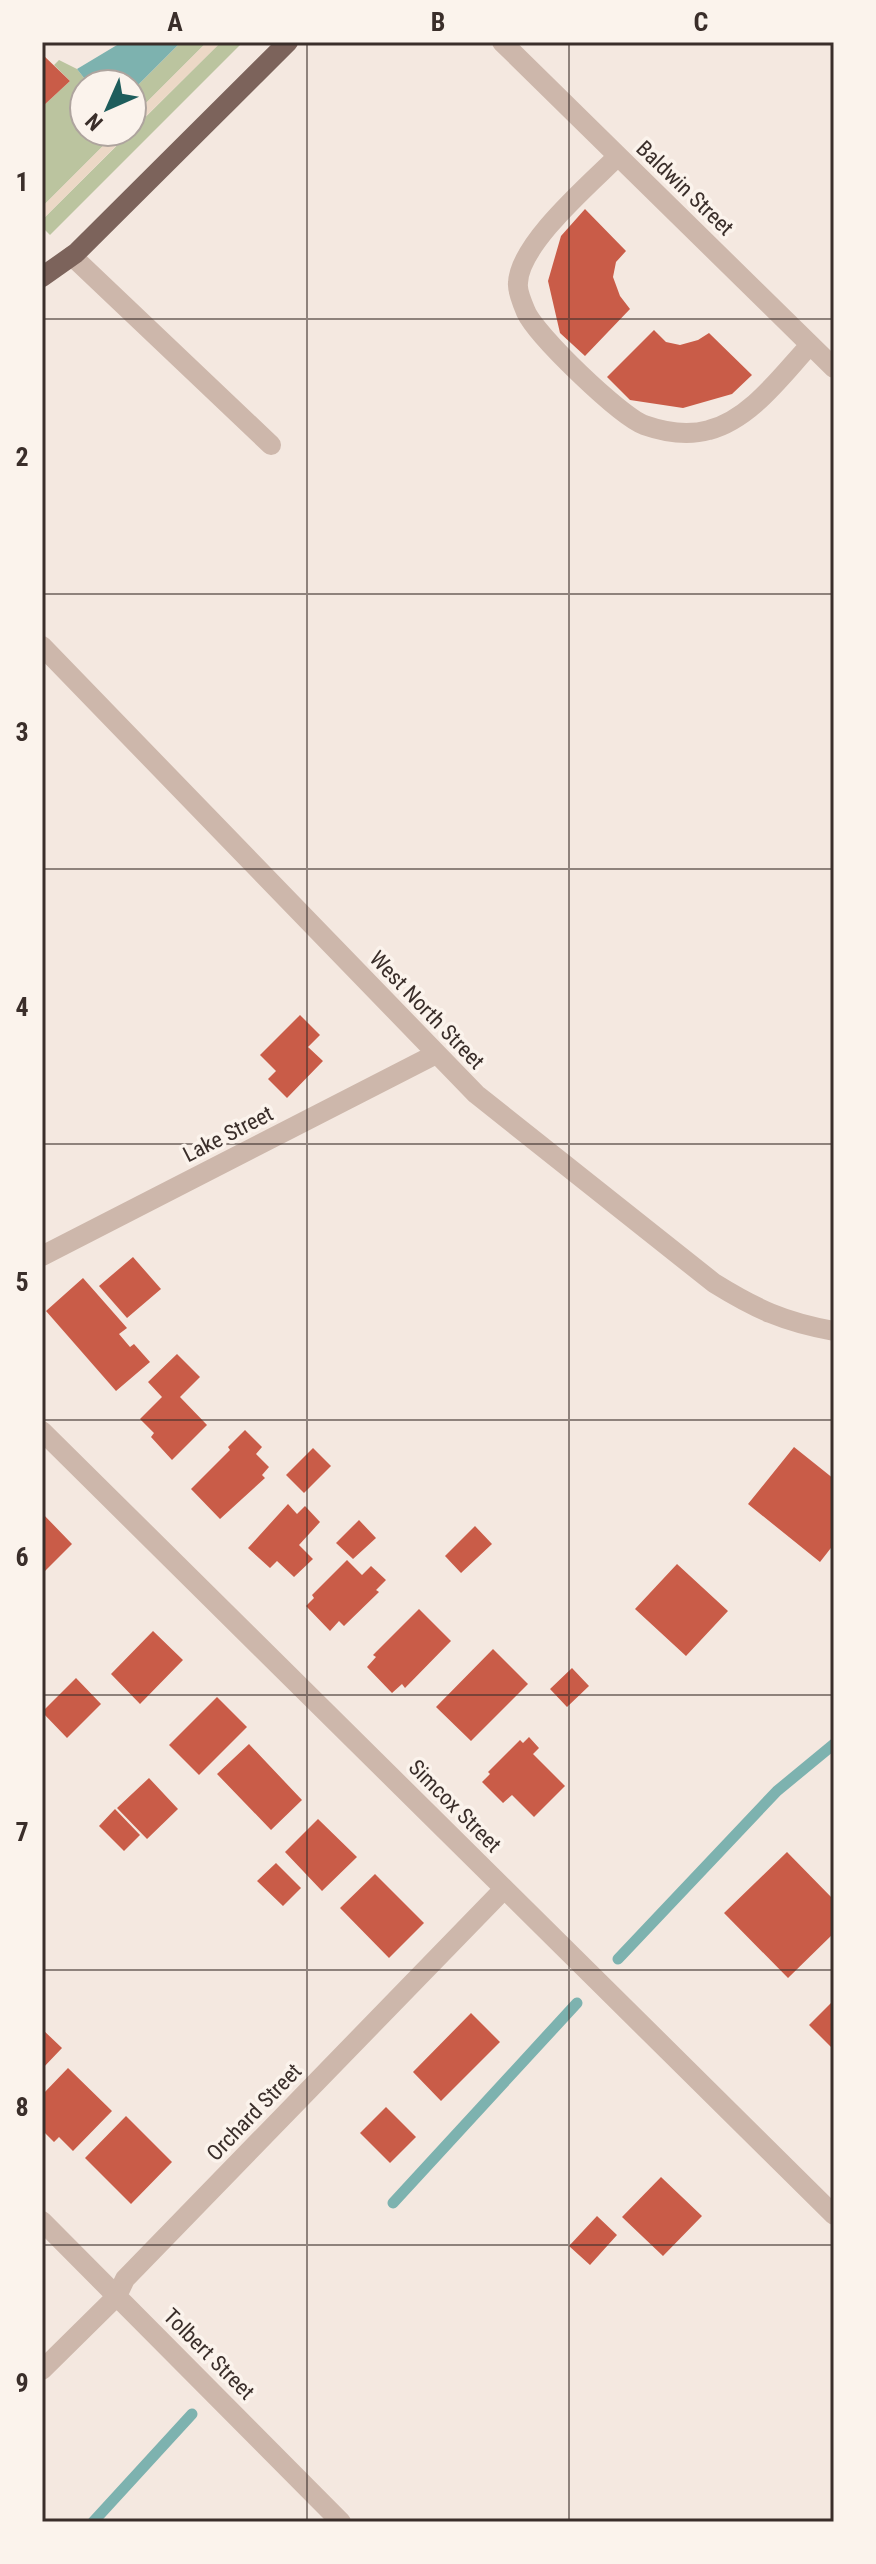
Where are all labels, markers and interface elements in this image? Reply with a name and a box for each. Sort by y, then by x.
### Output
text: A [167,7,183,37]
text: B [431,7,445,37]
text: C [694,7,709,37]
north arrow [68,68,148,148]
text: N [81,108,108,135]
street label: Baldwin Street [631,136,739,240]
text: 1 [15,167,29,197]
text: 2 [15,442,29,472]
text: 3 [15,717,29,747]
street label: West North Street [365,946,489,1074]
text: 4 [15,992,29,1022]
street label: Lake Street [179,1101,277,1167]
text: 5 [15,1267,29,1297]
text: 6 [15,1542,29,1572]
street label: Simcox Street [404,1755,506,1857]
text: 7 [15,1817,29,1847]
street label: Orchard Street [202,2058,306,2166]
text: 8 [15,2092,29,2122]
street label: Tolbert Street [158,2303,260,2405]
text: 9 [15,2368,29,2398]

